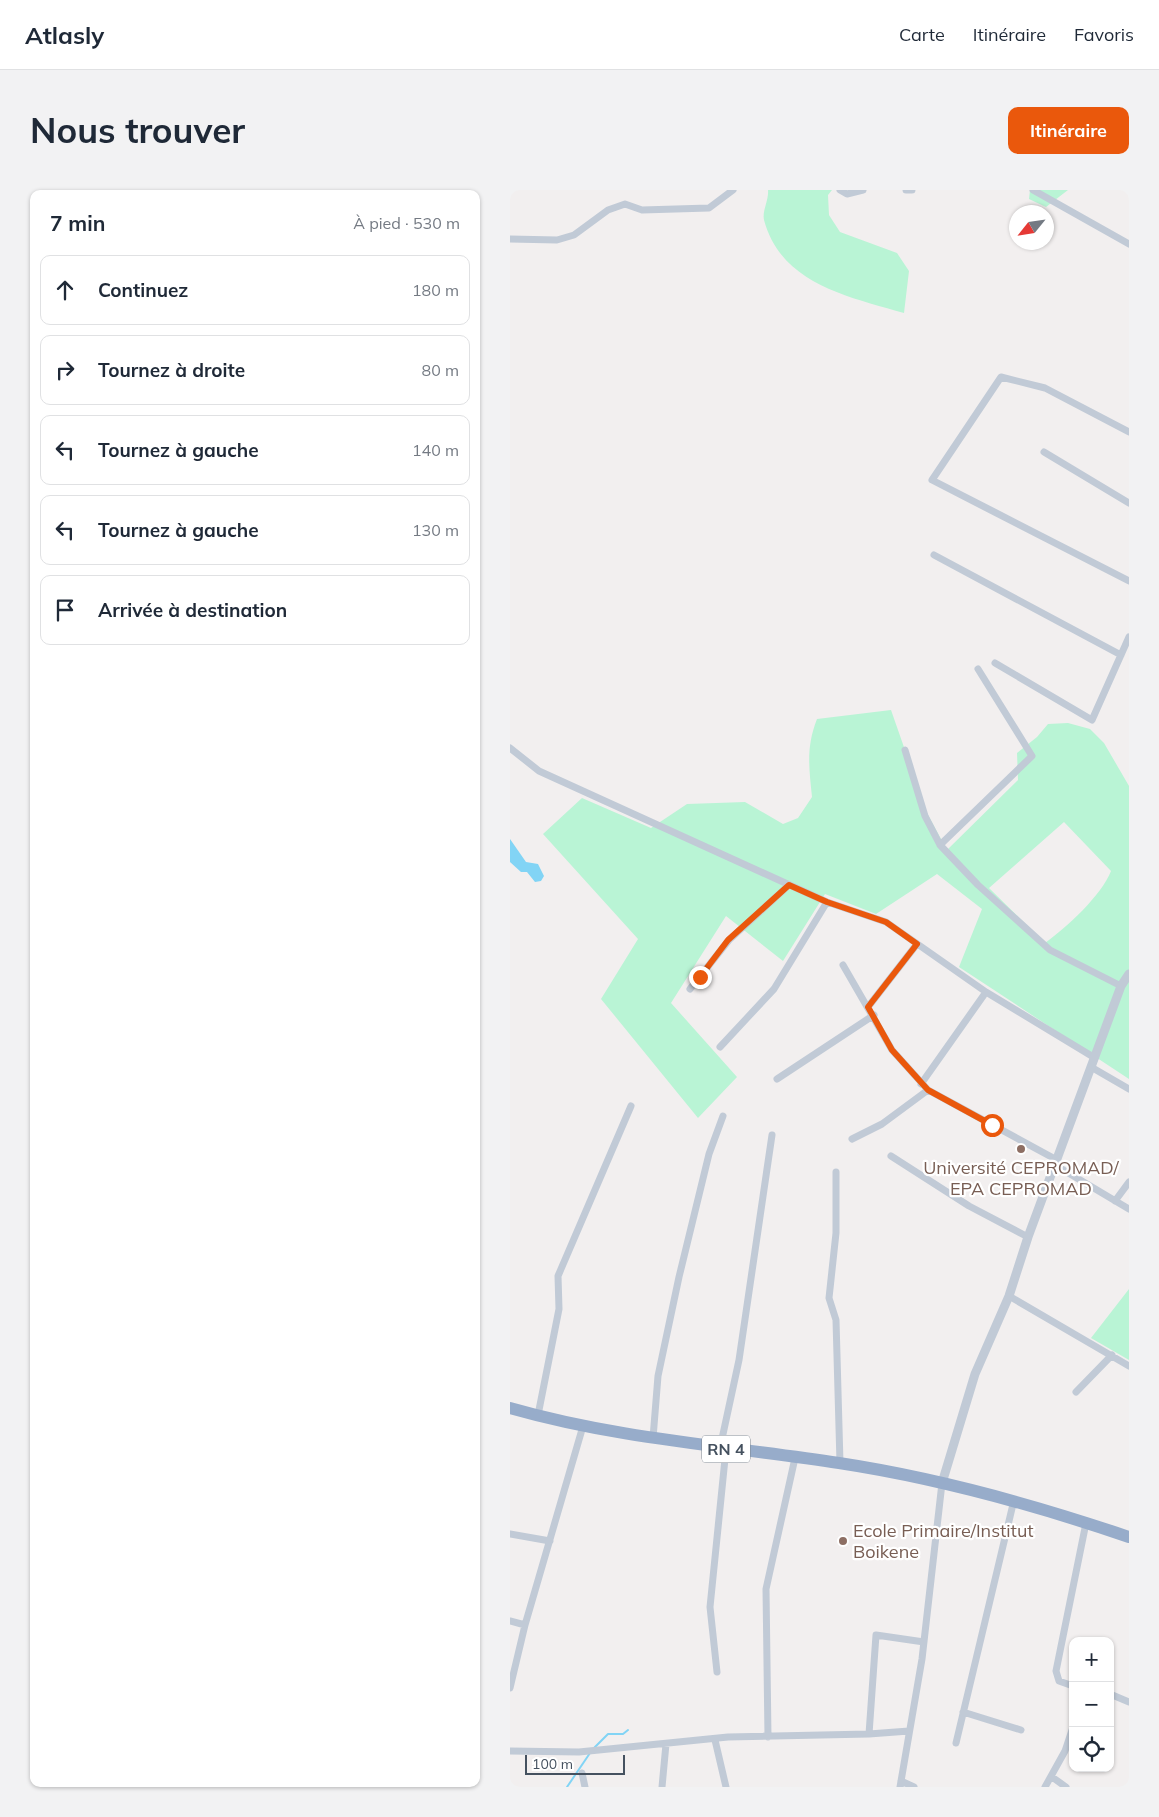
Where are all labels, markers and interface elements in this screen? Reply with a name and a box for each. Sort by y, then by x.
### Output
text: Atlasly [25,20,104,50]
text: Carte [899,23,945,46]
text: Itinéraire [973,23,1046,46]
text: Favoris [1074,23,1134,46]
button: Itinéraire [1008,107,1129,154]
text: Nous trouver [30,108,245,152]
north arrow [1009,205,1054,250]
text: 7 min [50,210,105,236]
text: À pied · 530 m [353,213,460,233]
icon: ahead [51,276,79,304]
text: Continuez [98,278,188,302]
text: 180 m [412,280,459,300]
icon: right [51,356,79,384]
text: Tournez à droite [98,358,245,382]
text: 80 m [422,360,459,380]
icon: left [51,436,79,464]
text: Tournez à gauche [98,438,259,462]
text: 140 m [412,440,459,460]
icon: left [51,516,79,544]
text: Tournez à gauche [98,518,259,542]
text: 130 m [412,520,459,540]
icon: arrive [51,596,79,624]
text: Arrivée à destination [98,598,287,622]
route end [689,966,712,989]
route start [981,1114,1004,1137]
marker: Université CEPROMAD/ EPA CEPROMAD [1015,1143,1027,1155]
place label: Université CEPROMAD/ EPA CEPROMAD [923,1156,1120,1200]
road number: RN 4 [702,1436,750,1462]
place label: Ecole Primaire/Institut Boikene [853,1519,1034,1563]
marker: Ecole Primaire/Institut Boikene [837,1535,849,1547]
map controls [1069,1637,1114,1772]
button: + [1069,1637,1114,1682]
button: − [1069,1682,1114,1727]
button: locate [1069,1727,1114,1772]
scale bar [525,1752,625,1775]
text: 100 m [532,1755,573,1773]

